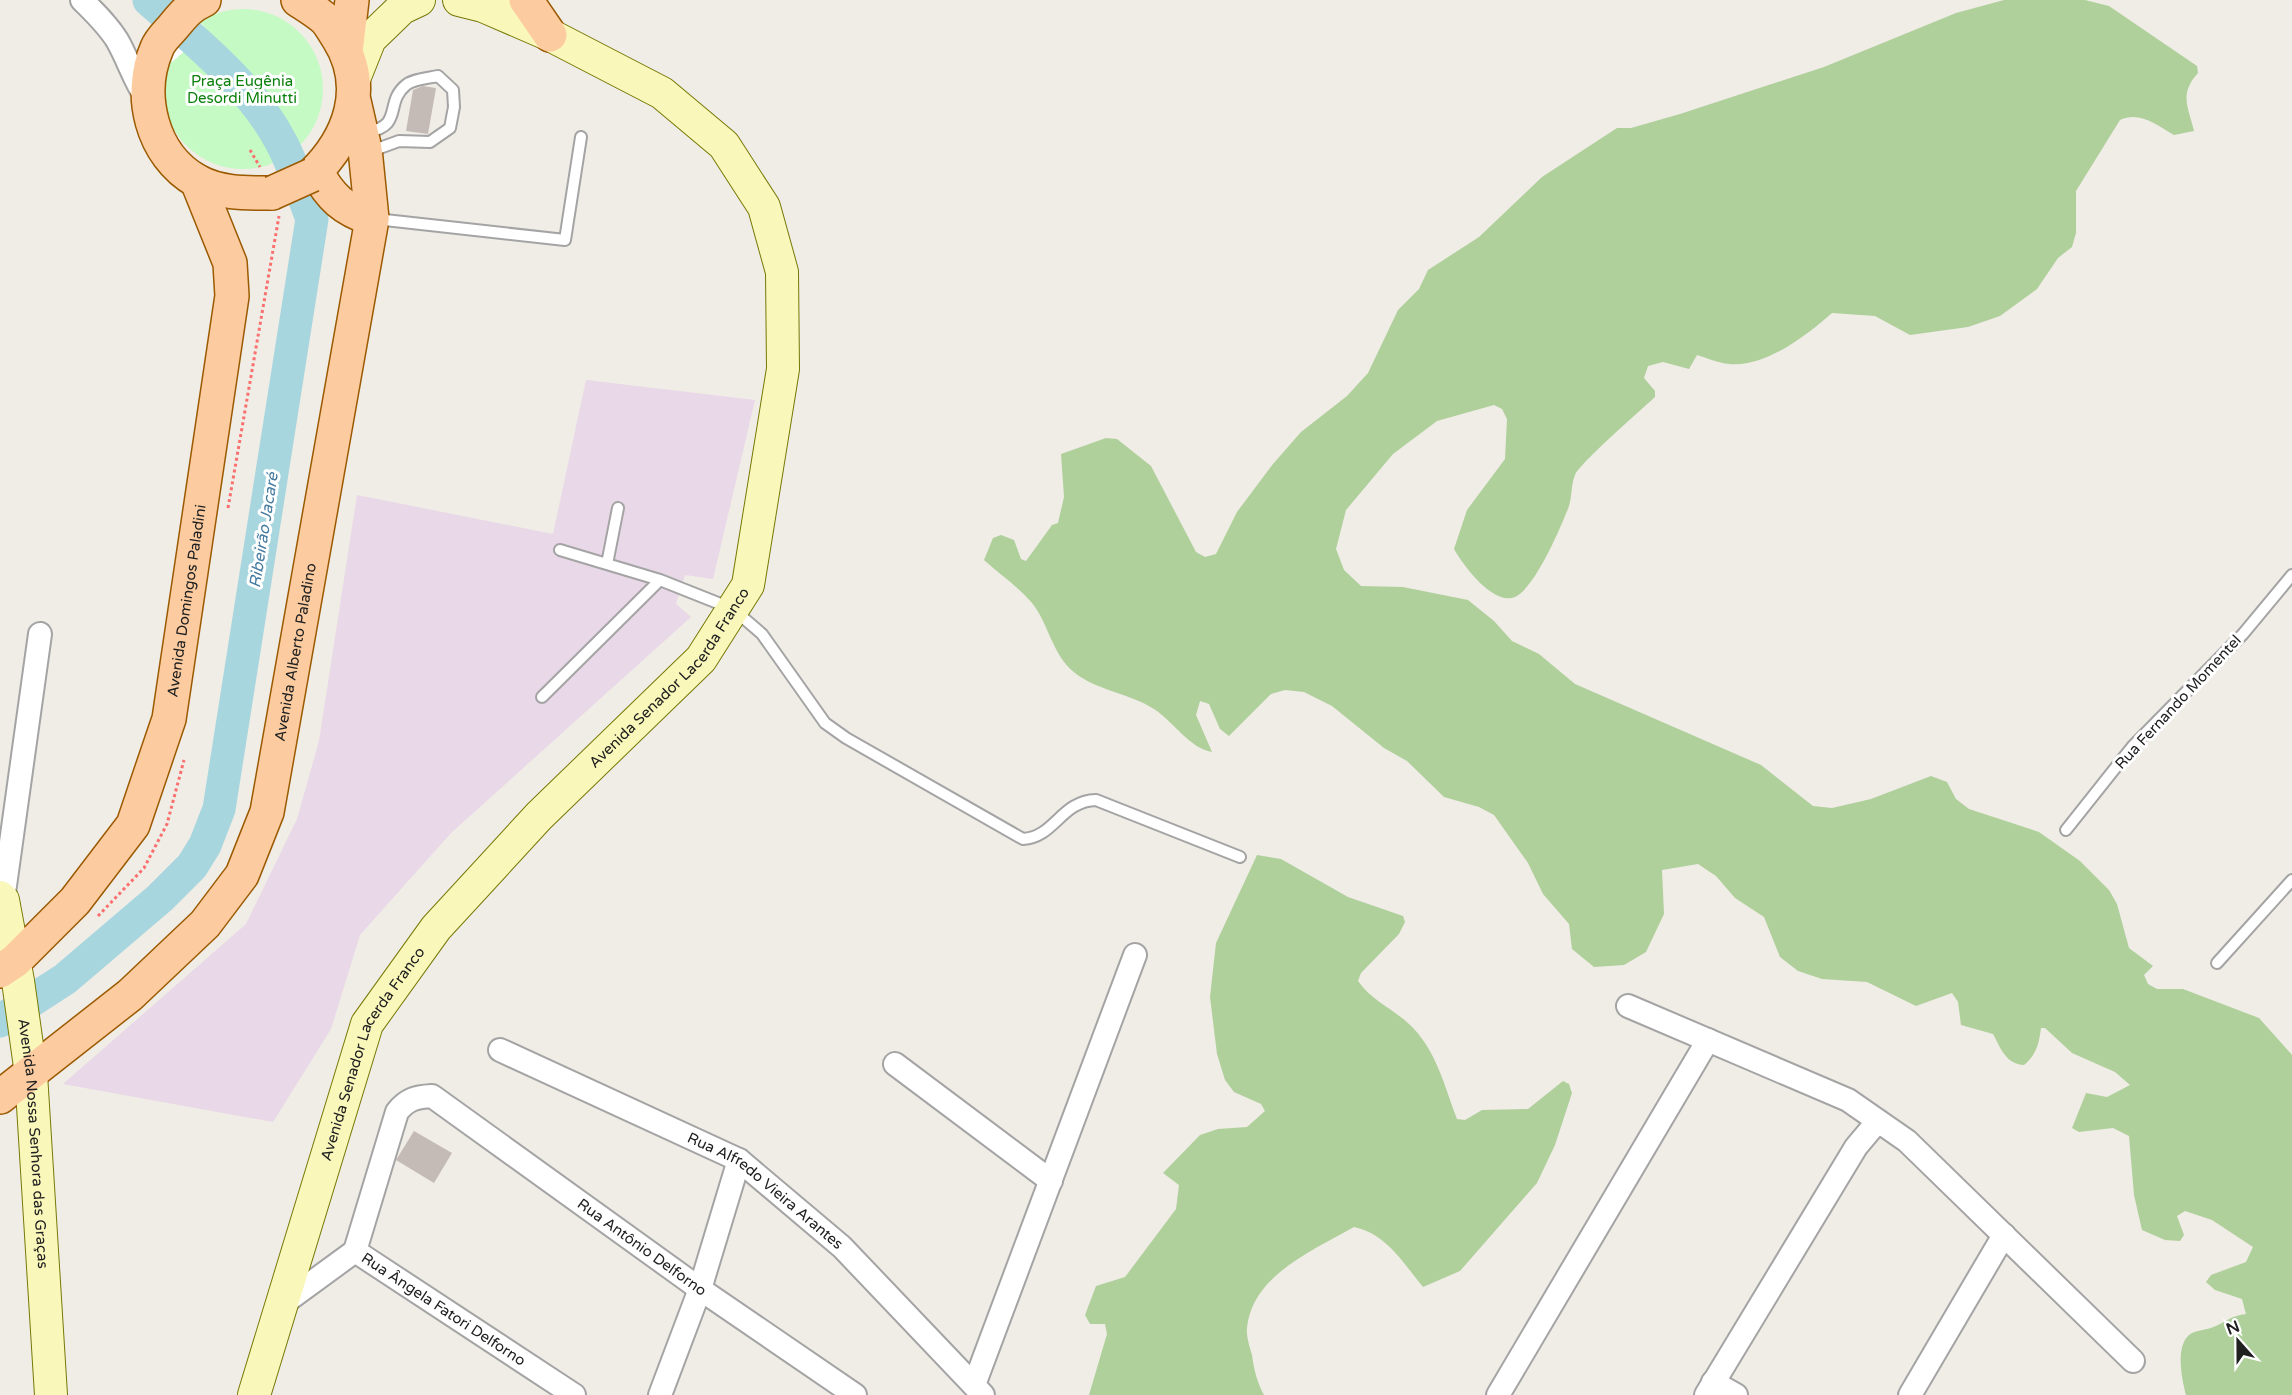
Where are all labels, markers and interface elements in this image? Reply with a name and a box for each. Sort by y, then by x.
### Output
park label: Praça Eugênia Desordi Minutti [187,72,297,107]
water label: Ribeirão Jacaré [245,470,283,589]
street label: Avenida Domingos Paladini [163,503,210,698]
street label: Avenida Alberto Paladino [271,562,320,743]
street label: Avenida Senador Lacerda Franco [585,584,753,772]
street label: Rua Fernando Momentel [2111,631,2245,773]
street label: Avenida Senador Lacerda Franco [317,943,428,1163]
street label: Avenida Nossa Senhora das Graças [14,1017,52,1269]
street label: Rua Alfredo Vieira Arantes [685,1129,847,1253]
street label: Rua Antônio Delforno [574,1195,710,1300]
street label: Rua Ângela Fatori Delforno [358,1249,529,1370]
north arrow [2208,1311,2268,1371]
text: N [2223,1316,2243,1340]

